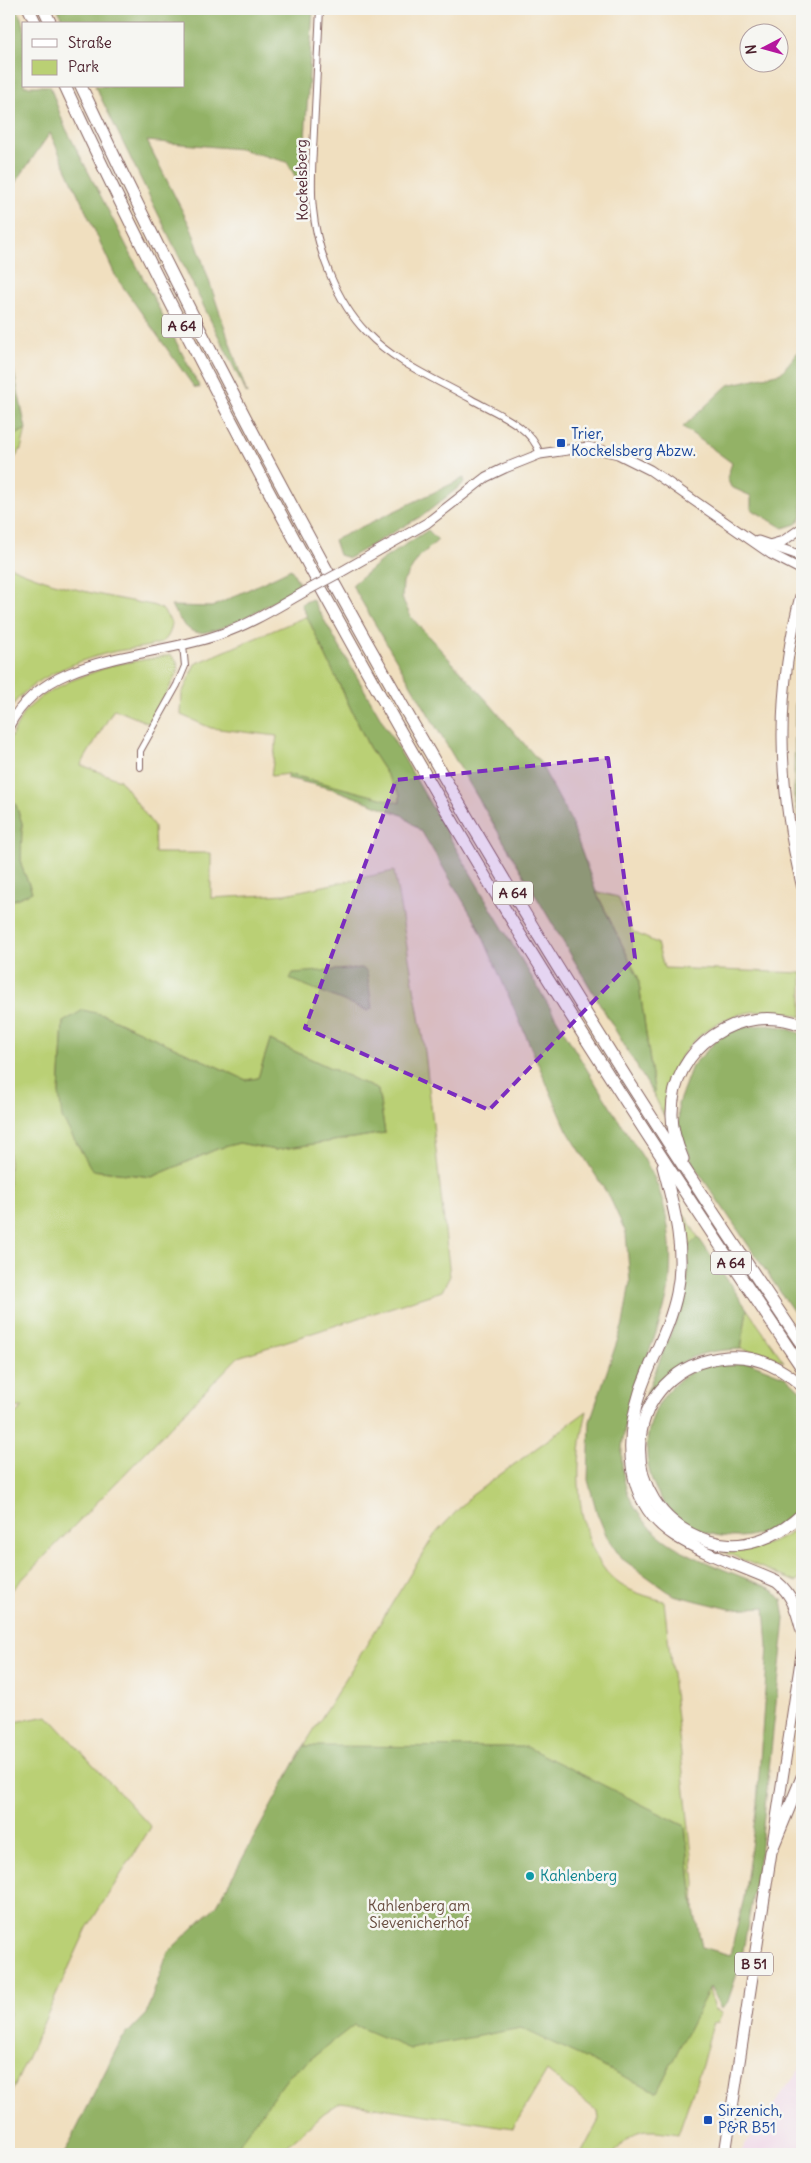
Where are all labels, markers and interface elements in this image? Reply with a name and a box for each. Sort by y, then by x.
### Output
legend [22,22,185,88]
north arrow [738,22,788,72]
text: Straße [68,33,112,52]
text: N [742,44,761,55]
text: Park [68,57,99,76]
street label: Kockelsberg [291,139,312,221]
road number: A 64 [162,314,202,338]
place label: Trier, Kockelsberg Abzw. [571,424,696,460]
marker: Trier, Kockelsberg Abzw. [555,437,567,449]
road number: A 64 [493,881,533,904]
road number: A 64 [711,1252,751,1274]
place label: Kahlenberg [540,1866,617,1885]
marker: Kahlenberg [524,1870,536,1882]
park label: Kahlenberg am Sievenicherhof [368,1896,470,1932]
road number: B 51 [735,1952,773,1976]
place label: Sirzenich, P&R B51 [718,2101,782,2137]
marker: Sirzenich, P&R B51 [702,2114,714,2126]

